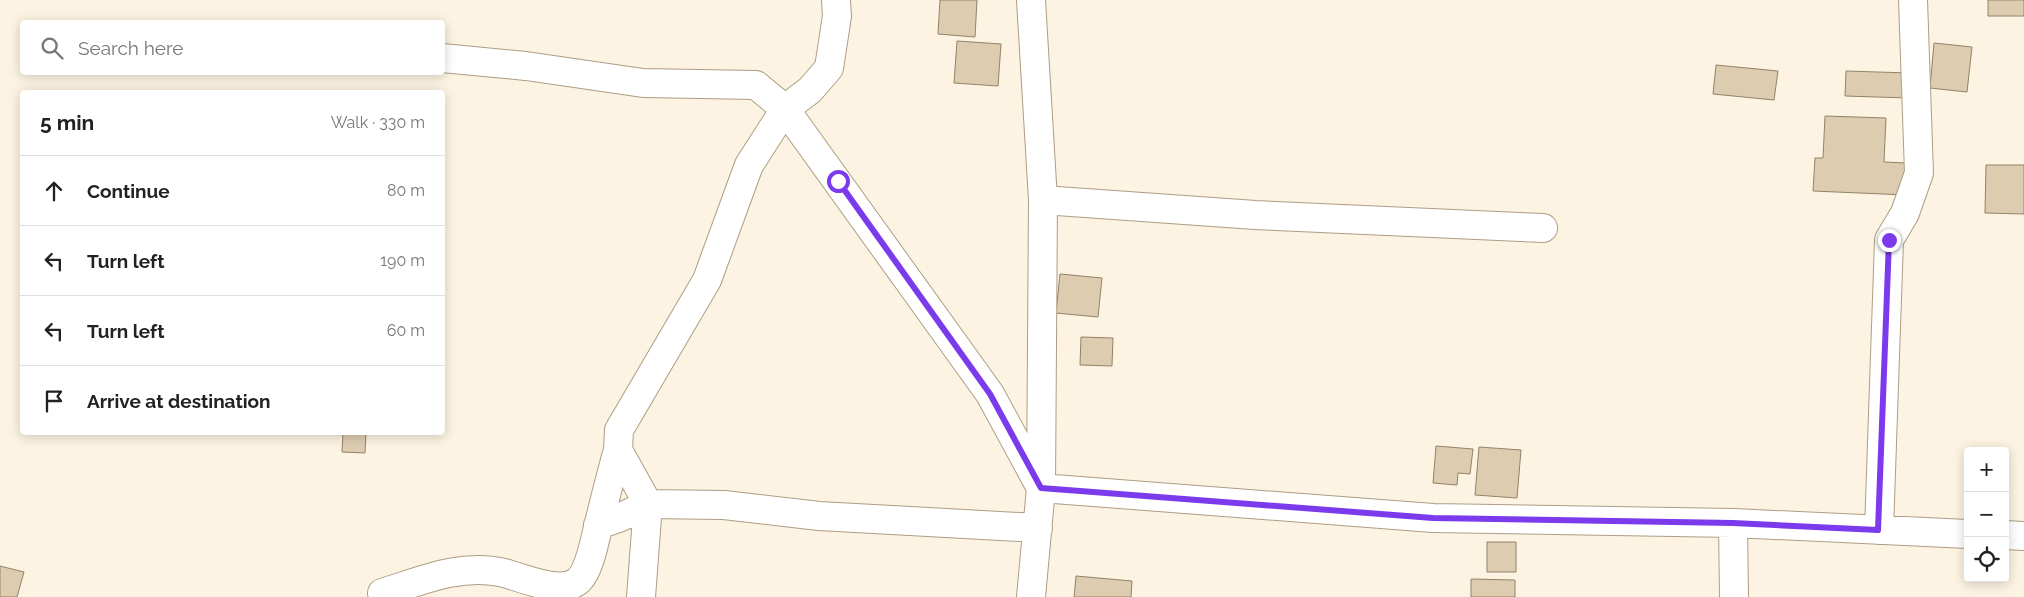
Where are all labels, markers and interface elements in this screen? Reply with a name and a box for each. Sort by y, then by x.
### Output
search box [20,20,445,75]
icon: search [38,34,66,62]
text: Search here [78,37,184,59]
text: 5 min [40,110,94,135]
text: Walk · 330 m [331,113,425,132]
route start [827,170,850,193]
icon: ahead [40,177,68,205]
text: Continue [87,180,170,202]
text: 80 m [387,181,425,200]
route end [1878,229,1901,252]
icon: left [40,247,68,275]
text: Turn left [87,250,164,272]
text: 190 m [380,251,425,270]
icon: left [40,317,68,345]
text: Turn left [87,320,164,342]
text: 60 m [387,321,425,340]
icon: arrive [40,387,68,415]
text: Arrive at destination [87,390,271,412]
map controls [1964,447,2009,582]
button: + [1964,447,2009,492]
button: − [1964,492,2009,537]
button: locate [1964,537,2009,582]

